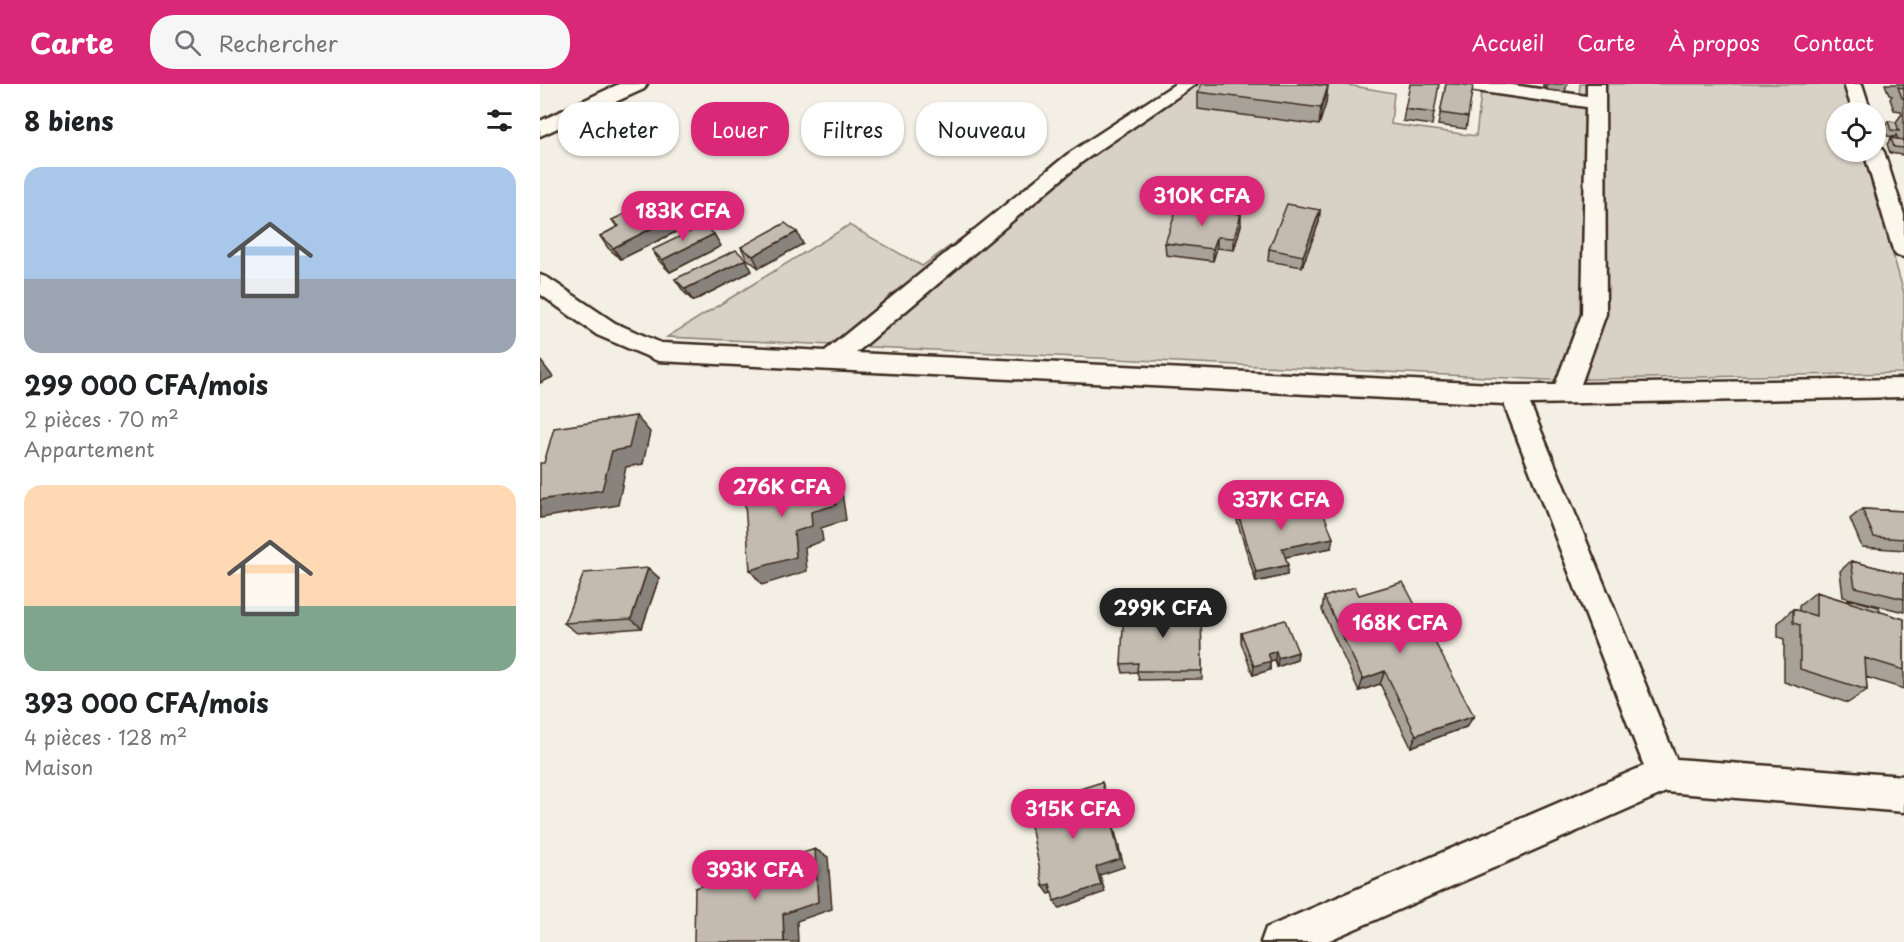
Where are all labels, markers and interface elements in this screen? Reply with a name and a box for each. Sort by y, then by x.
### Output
search box [150,15,570,69]
text: Carte [30,21,114,64]
icon: search [171,26,204,59]
text: Rechercher [219,26,338,59]
text: Accueil [1472,26,1544,58]
text: Carte [1577,26,1635,58]
text: À propos [1668,26,1760,58]
text: Contact [1793,26,1874,58]
text: 8 biens [24,101,114,140]
chip: Acheter [558,102,679,156]
chip: Louer [691,102,789,156]
chip: Filtres [801,102,904,156]
chip: Nouveau [916,102,1047,156]
map controls [1826,102,1886,162]
button: locate [1826,102,1886,162]
icon: filters [483,104,516,137]
pin: 310K CFA [1140,176,1264,227]
text: 310K CFA [1154,180,1250,210]
pin: 183K CFA [621,191,745,242]
text: 183K CFA [635,195,731,225]
icon: home [216,206,324,314]
text: 299 000 CFA/mois [24,365,268,404]
text: 2 pièces · 70 m² [24,404,179,434]
text: Appartement [24,434,154,464]
pin: 276K CFA [720,467,844,518]
text: 276K CFA [733,471,831,501]
pin: 337K CFA [1219,480,1343,531]
text: 337K CFA [1232,484,1330,514]
icon: home [216,524,324,632]
pin: 299K CFA [1101,588,1225,639]
text: 299K CFA [1114,592,1212,622]
pin: 168K CFA [1338,603,1462,654]
text: 168K CFA [1352,607,1448,637]
text: 393 000 CFA/mois [24,683,269,722]
text: 4 pièces · 128 m² [24,722,187,752]
text: Maison [24,752,93,782]
pin: 315K CFA [1011,789,1135,840]
text: 315K CFA [1025,793,1121,823]
pin: 393K CFA [693,850,817,901]
text: 393K CFA [706,854,804,884]

